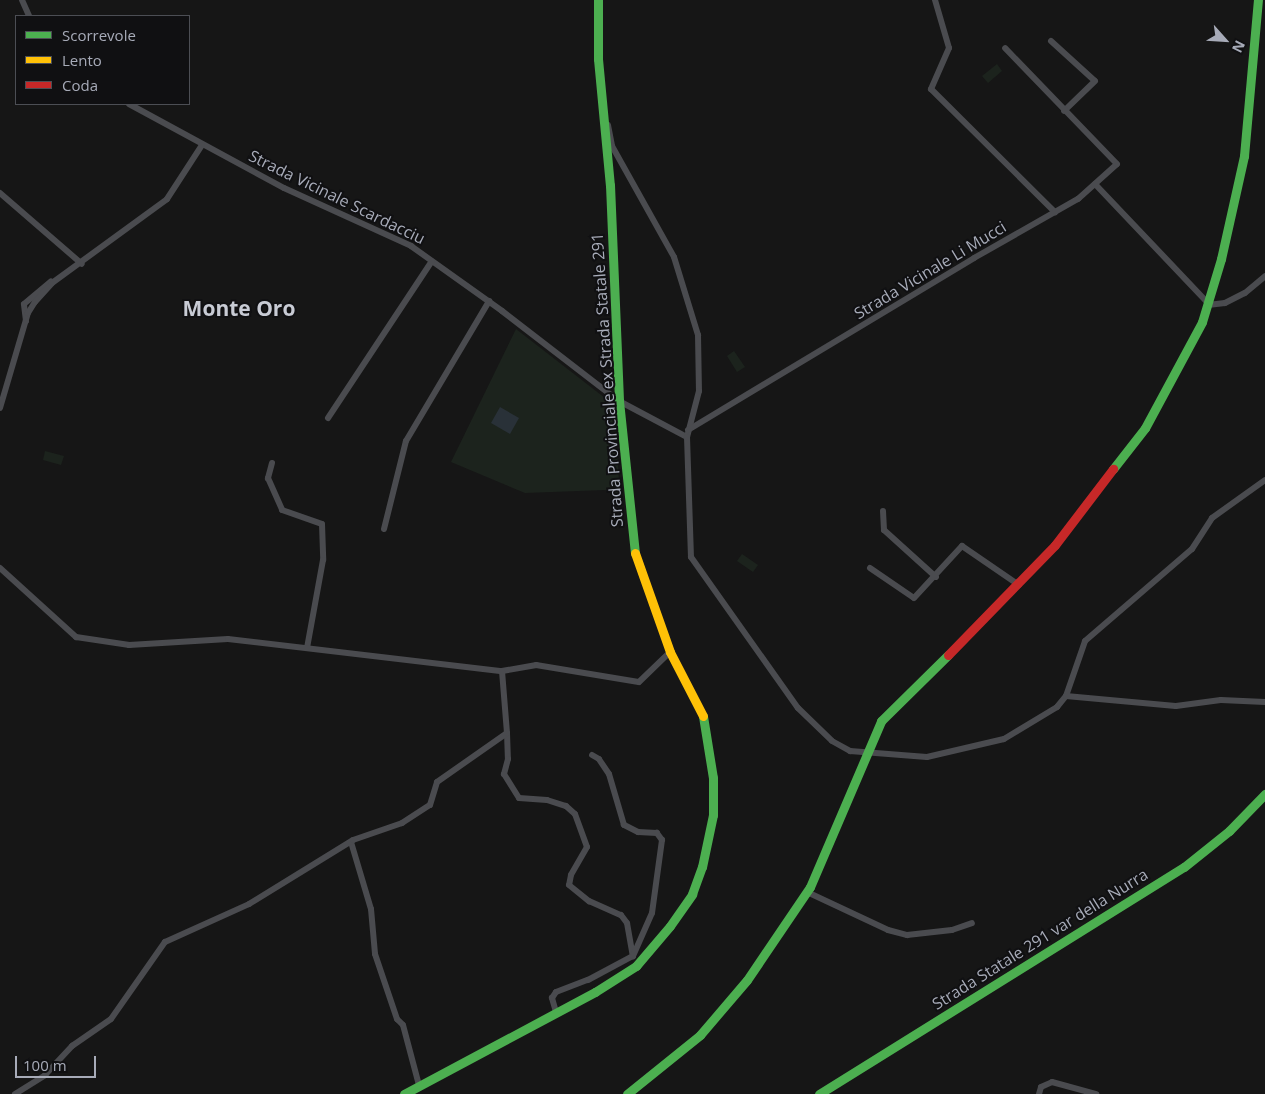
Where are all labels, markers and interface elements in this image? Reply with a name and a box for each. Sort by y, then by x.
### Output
legend [15,15,190,105]
north arrow [1200,15,1250,65]
text: Scorrevole [62,25,136,45]
text: N [1228,38,1250,56]
text: Lento [62,50,102,70]
text: Coda [62,75,98,95]
street label: Strada Vicinale Scardacciu [246,146,428,248]
street label: Strada Vicinale Li Mucci [850,217,1010,323]
street label: Strada Provinciale ex Strada Statale 291 [587,232,627,528]
district label: Monte Oro [183,295,295,321]
street label: Strada Statale 291 var della Nurra [929,864,1151,1014]
scale bar [18,1046,99,1078]
text: 100 m [23,1055,67,1075]

